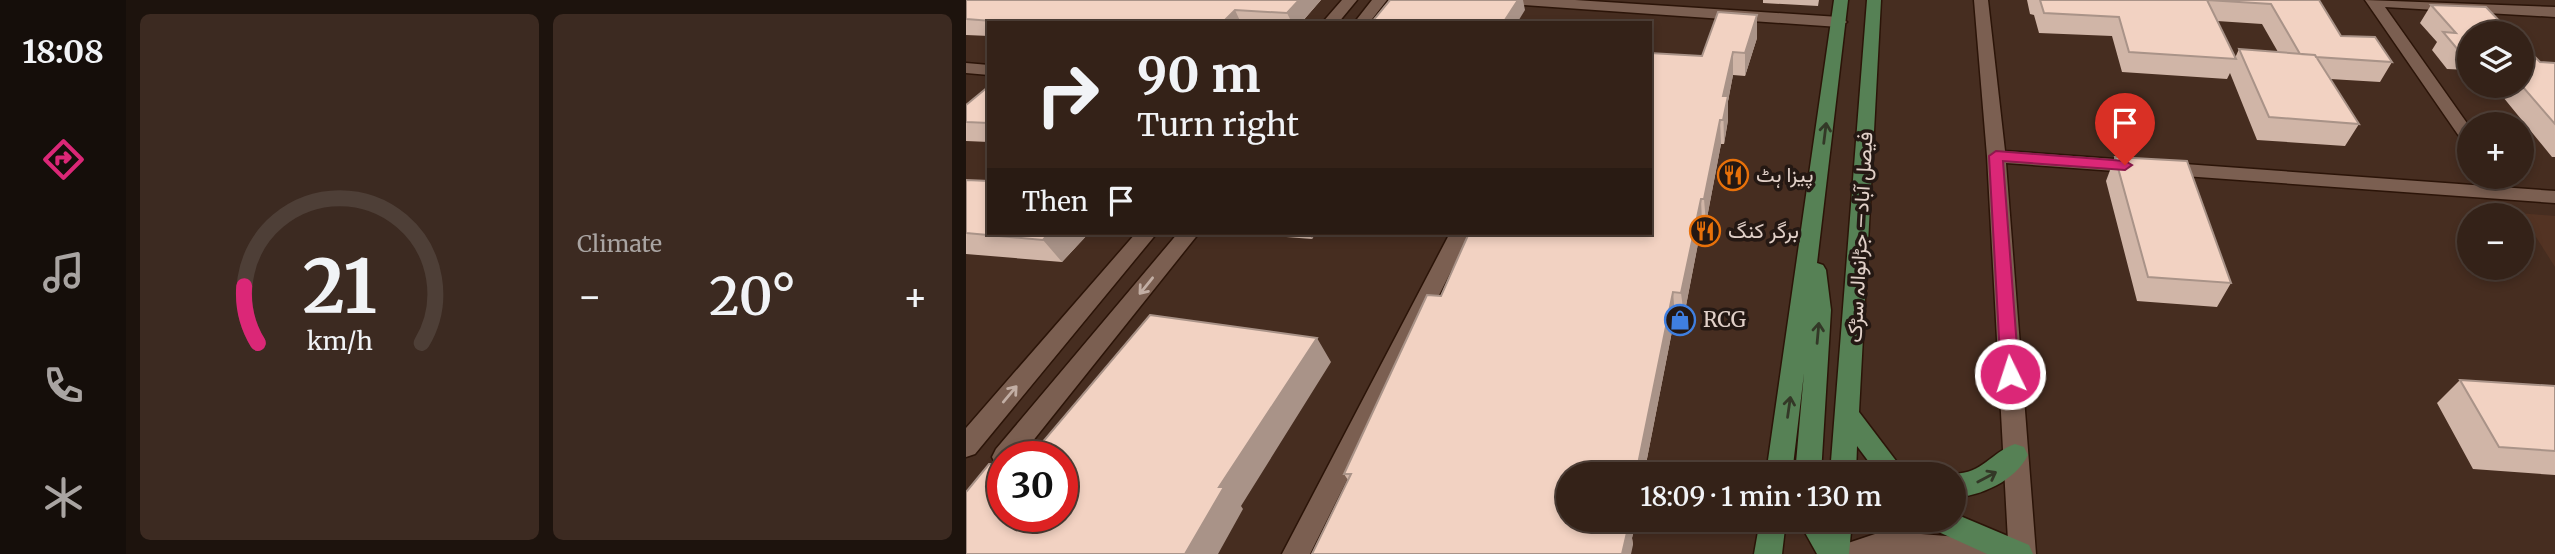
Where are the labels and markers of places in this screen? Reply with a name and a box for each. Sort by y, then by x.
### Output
pin [2095,93,2155,165]
restaurant icon: پیزا ہٹ [1716,158,1750,192]
place label: پیزا ہٹ [1756,161,1814,189]
restaurant icon: برگر کنگ [1688,214,1722,248]
place label: برگر کنگ [1728,217,1799,244]
shop icon: RCG [1663,303,1697,337]
place label: RCG [1703,306,1746,333]

